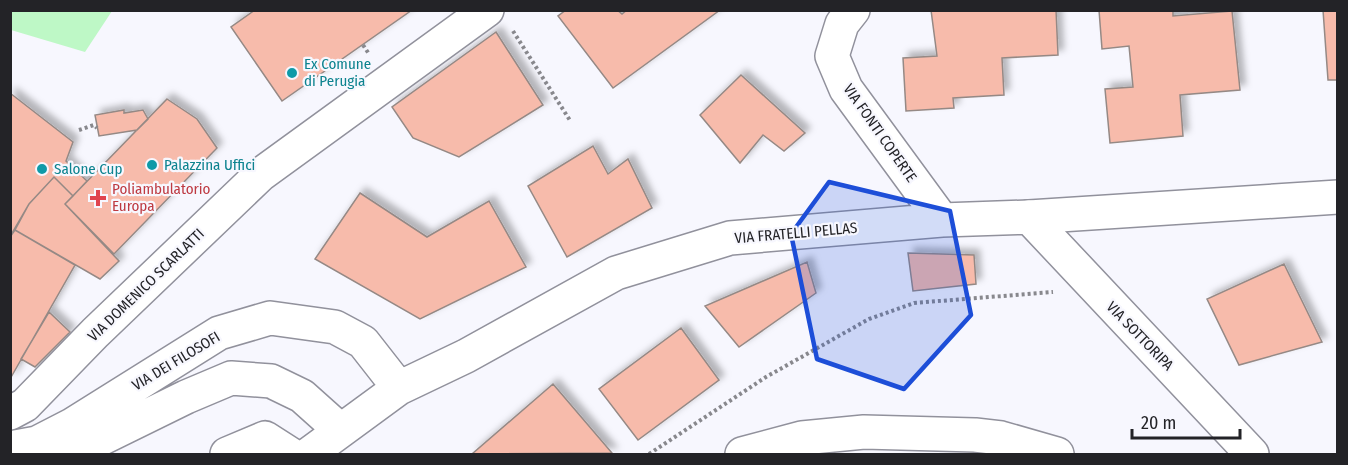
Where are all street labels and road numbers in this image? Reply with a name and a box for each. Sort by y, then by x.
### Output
street label: VIA FONTI COPERTE [839,80,921,186]
street label: VIA FRATELLI PELLAS [734,219,858,247]
street label: VIA DOMENICO SCARLATTI [84,225,208,345]
street label: VIA SOTTORIPA [1103,298,1177,374]
street label: VIA DEI FILOSOFI [129,328,223,394]

